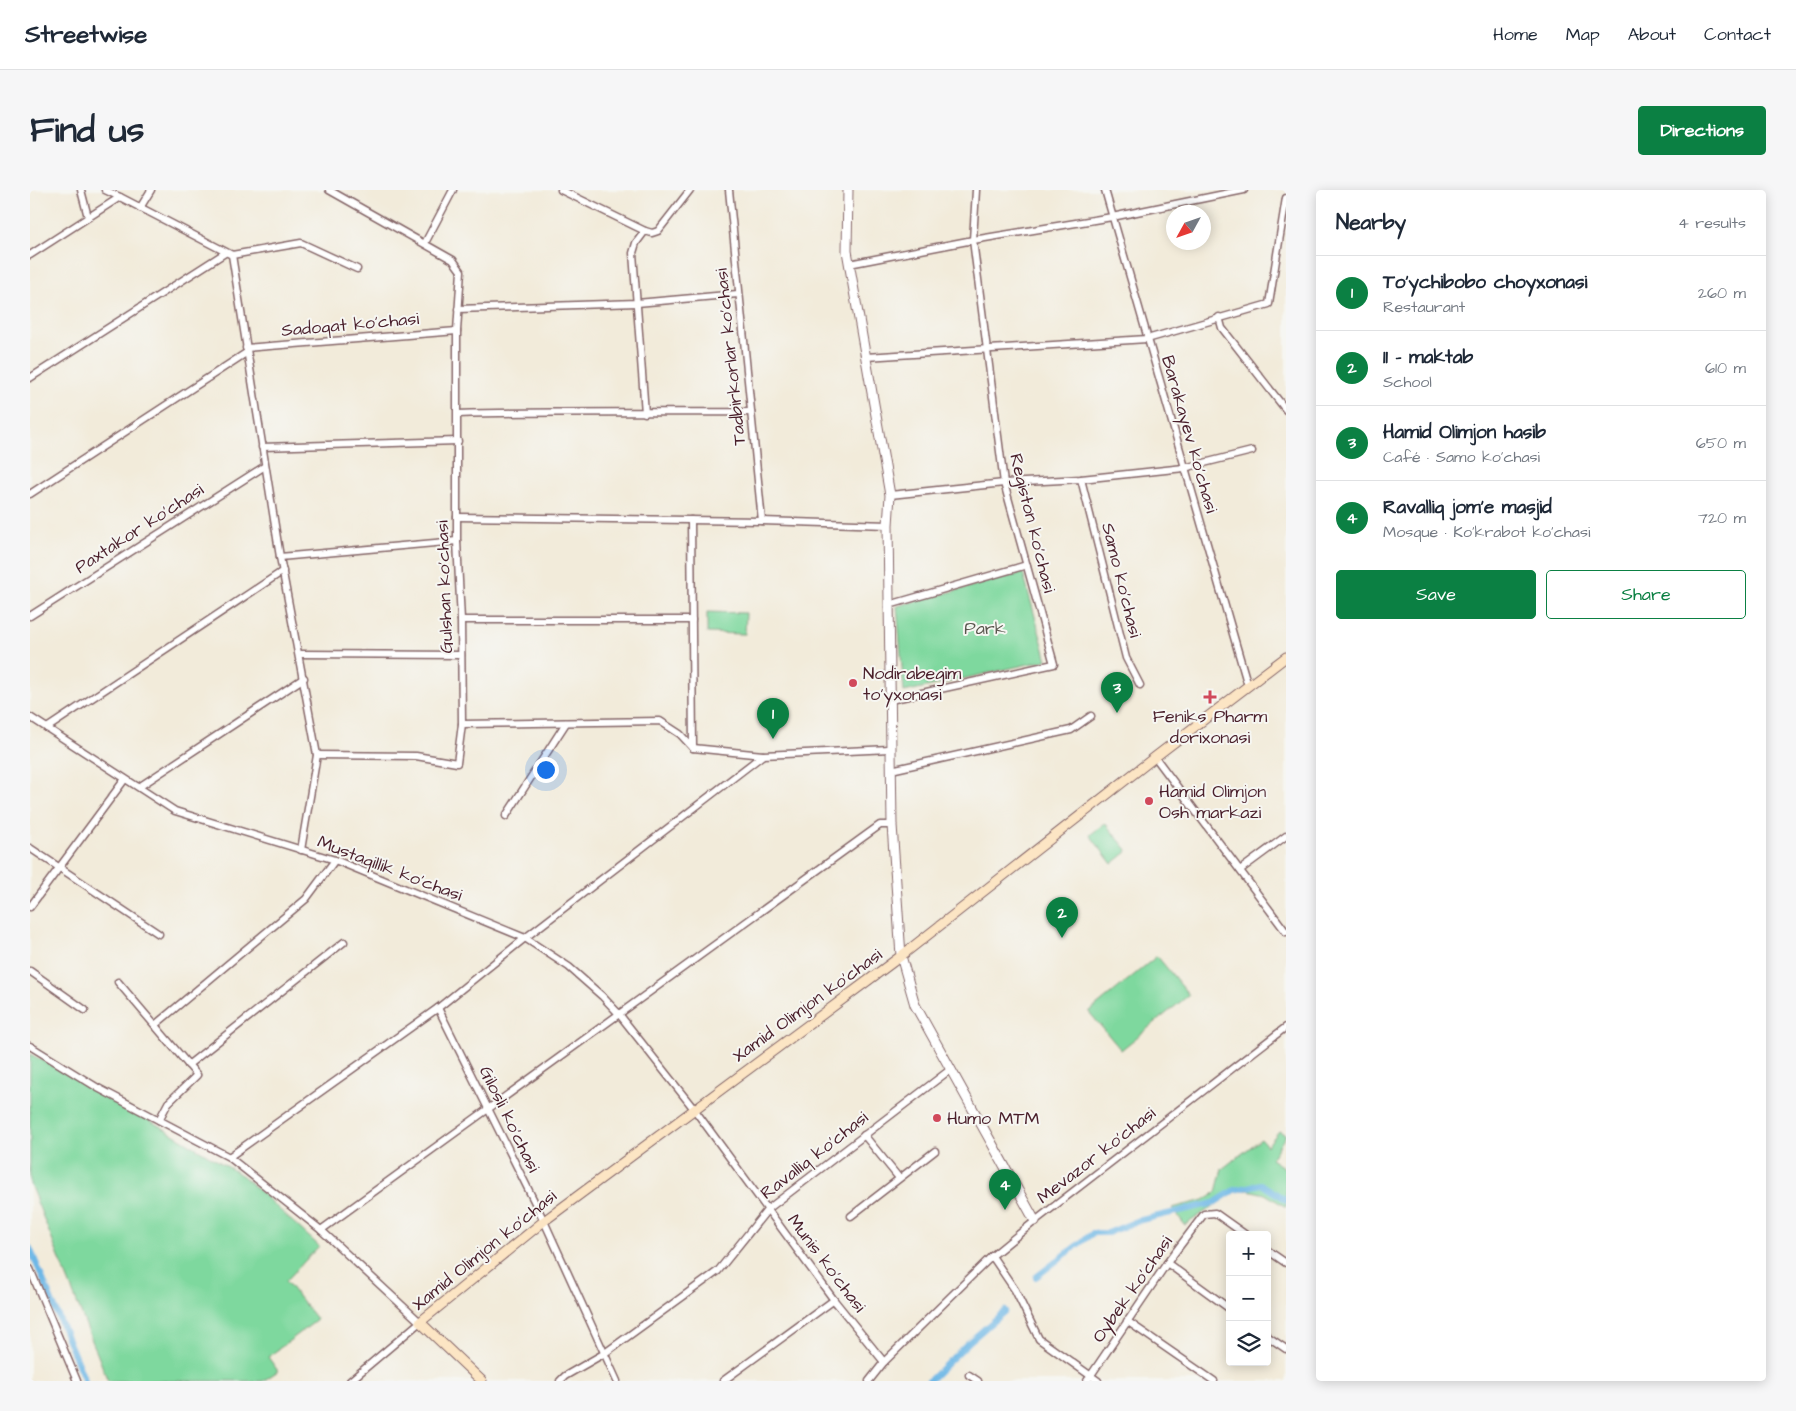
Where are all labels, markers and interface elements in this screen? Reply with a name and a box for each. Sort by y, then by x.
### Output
text: Streetwise [25,18,147,52]
text: Home [1493,22,1538,47]
text: Map [1566,22,1600,47]
text: About [1628,22,1676,47]
text: Contact [1704,22,1771,47]
text: Find us [30,106,144,155]
button: Directions [1638,106,1766,155]
north arrow [1166,205,1211,250]
text: Nearby [1336,208,1406,237]
text: 4 results [1678,212,1746,234]
street label: Tadbirkorlar ko'chasi [709,267,752,447]
text: To'ychibobo choyxonasi [1383,269,1587,296]
text: 1 [1351,282,1353,304]
text: 260 m [1698,282,1746,304]
text: Restaurant [1383,296,1465,318]
street label: Sadoqat ko'chasi [280,306,420,343]
text: 11 - maktab [1383,344,1473,371]
street label: Barakayev ko'chasi [1154,352,1224,516]
text: 2 [1347,357,1357,379]
text: 610 m [1705,357,1746,379]
text: School [1383,371,1432,393]
text: Hamid Olimjon hasib [1383,419,1546,446]
text: 3 [1348,432,1356,454]
text: 650 m [1696,432,1746,454]
text: Café · Samo ko'chasi [1383,446,1540,468]
street label: Registon ko'chasi [1002,451,1062,596]
street label: Paxtakor ko'chasi [70,477,209,580]
text: Ravalliq jom'e masjid [1383,494,1552,521]
text: 4 [1347,507,1357,529]
text: 720 m [1698,507,1746,529]
street label: Gulshan ko'chasi [430,520,459,654]
street label: Samo ko'chasi [1095,520,1148,640]
text: Mosque · Ko'krabot ko'chasi [1383,521,1590,543]
button: Save [1336,570,1536,619]
button: Share [1546,570,1746,619]
park label: Park [964,616,1006,641]
place label: Nodirabegim to'yxonasi [863,661,961,708]
pin: 3 [1101,672,1133,713]
marker: Nodirabegim to'yxonasi [847,677,859,689]
marker: Feniks Pharm dorixonasi [1204,691,1216,703]
pin: 1 [757,698,789,739]
place label: Feniks Pharm dorixonasi [1153,704,1267,750]
your location [533,757,559,783]
place label: Hamid Olimjon Osh markazi [1159,779,1266,825]
marker: Hamid Olimjon Osh markazi [1143,795,1155,807]
street label: Mustaqillik ko'chasi [314,829,466,908]
pin: 2 [1046,897,1078,938]
street label: Xamid Olimjon ko'chasi [727,942,888,1068]
street label: Gilosli ko'chasi [473,1062,546,1177]
street label: Mevazor ko'chasi [1032,1101,1161,1210]
street label: Ravalliq ko'chasi [755,1105,874,1205]
place label: Humo MTM [947,1106,1039,1131]
marker: Humo MTM [931,1112,943,1124]
pin: 4 [989,1169,1021,1210]
street label: Xamid Olimjon ko'chasi [407,1184,562,1317]
street label: Munis ko'chasi [781,1209,872,1318]
street label: Oybek ko'chasi [1086,1231,1180,1348]
map controls [1226,1231,1271,1366]
button: + [1226,1231,1271,1276]
button: − [1226,1276,1271,1321]
button: layers [1226,1321,1271,1366]

